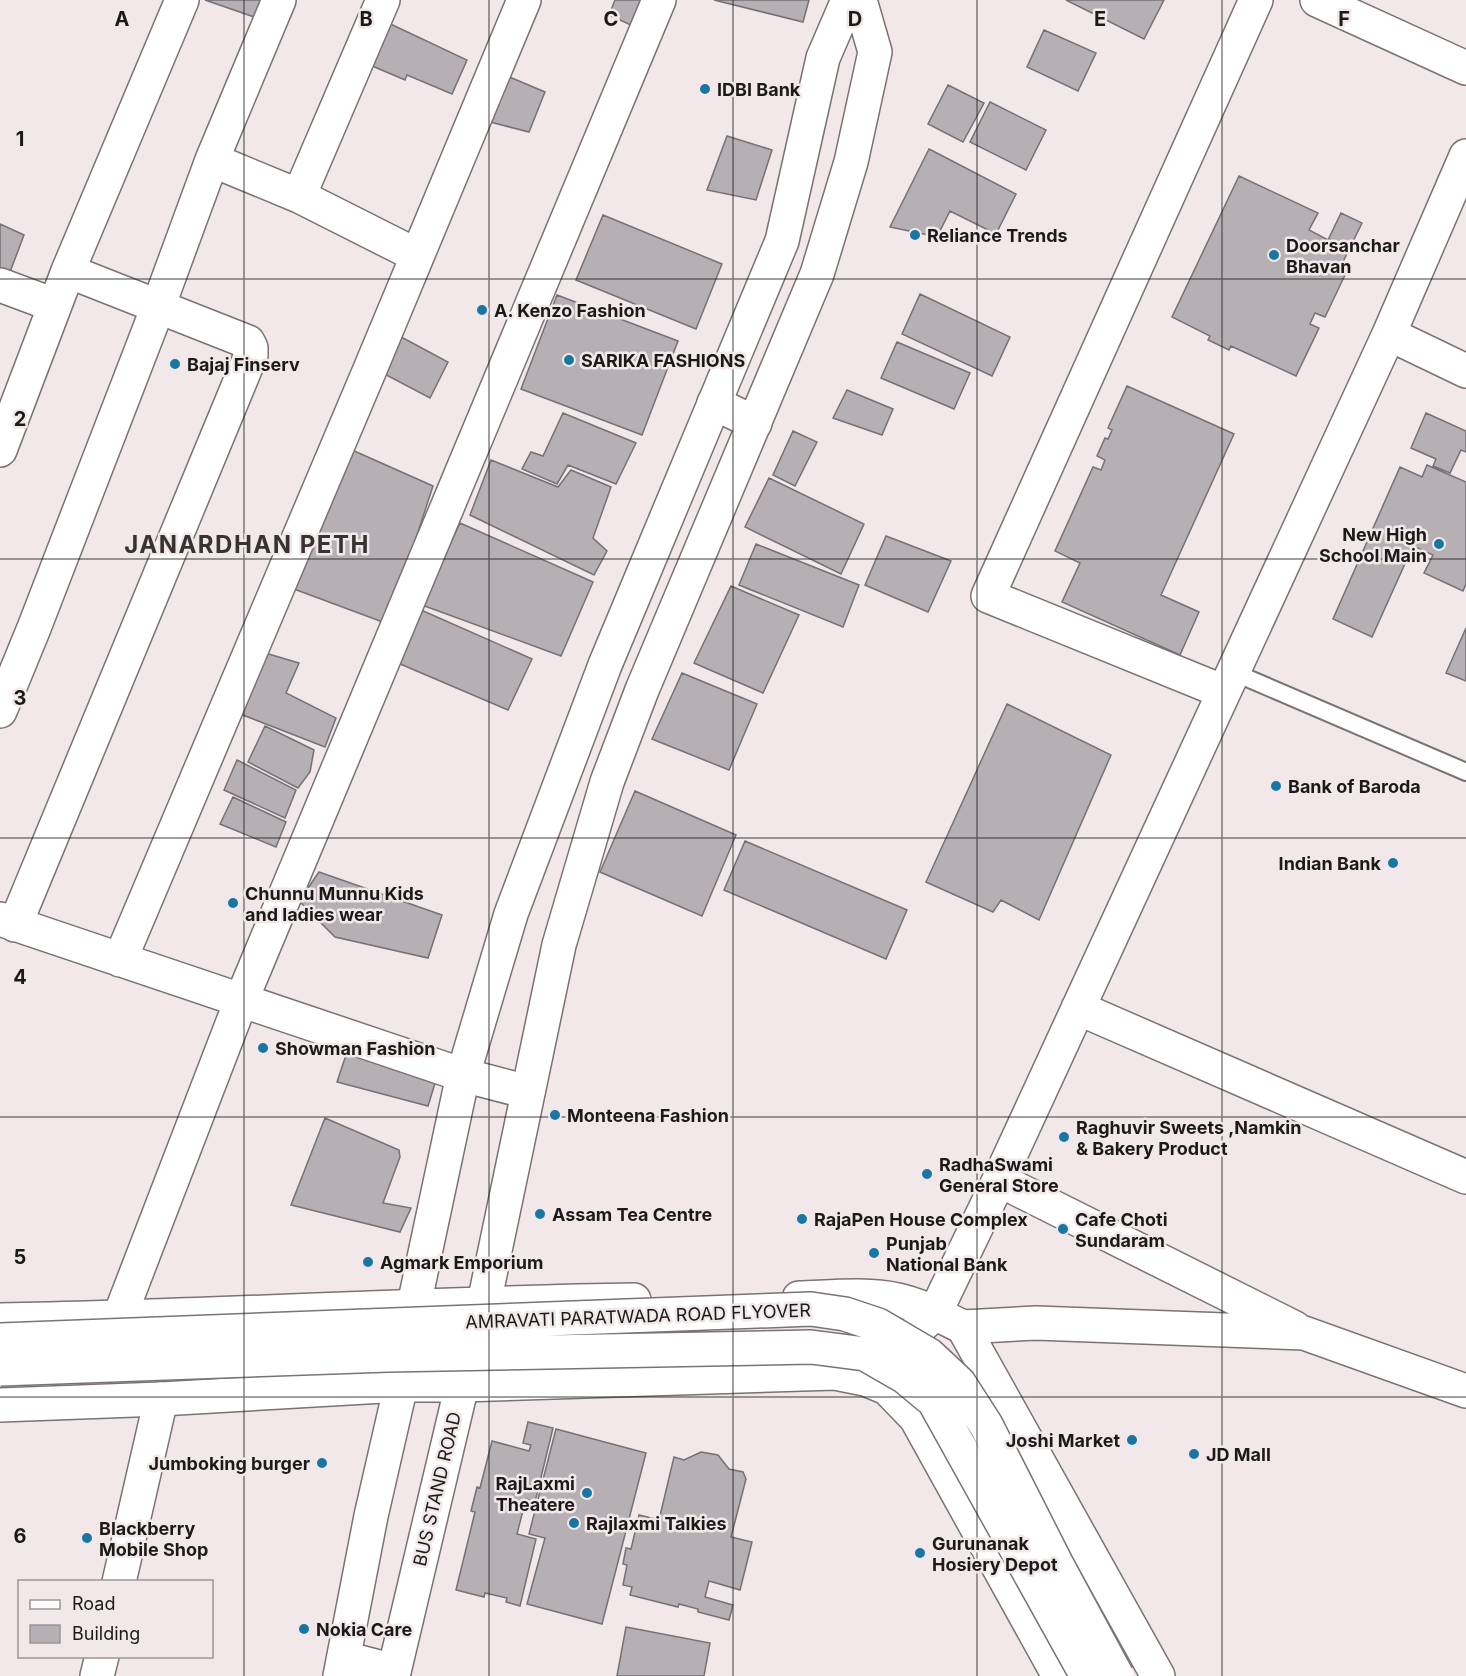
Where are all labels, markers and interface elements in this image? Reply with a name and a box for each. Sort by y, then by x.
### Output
text: A [115,7,130,31]
text: B [359,7,373,31]
text: C [604,7,618,31]
text: D [848,7,862,31]
text: E [1094,7,1106,31]
text: F [1338,7,1350,31]
place label: IDBI Bank [717,79,801,100]
marker: IDBI Bank [698,82,712,96]
text: 1 [16,127,24,151]
place label: Reliance Trends [927,225,1068,246]
marker: Reliance Trends [908,228,922,242]
place label: Doorsanchar Bhavan [1286,235,1400,277]
marker: Doorsanchar Bhavan [1267,248,1281,262]
place label: A. Kenzo Fashion [494,300,646,321]
marker: A. Kenzo Fashion [475,303,489,317]
place label: SARIKA FASHIONS [581,350,745,371]
marker: SARIKA FASHIONS [562,353,576,367]
place label: Bajaj Finserv [187,354,300,375]
marker: Bajaj Finserv [168,357,182,371]
text: 2 [14,407,26,431]
place label: New High School Main [1319,524,1427,566]
district label: JANARDHAN PETH [124,530,370,559]
marker: New High School Main [1432,537,1446,551]
text: 3 [14,686,26,710]
place label: Bank of Baroda [1288,776,1421,797]
marker: Bank of Baroda [1269,779,1283,793]
place label: Indian Bank [1279,853,1382,874]
marker: Indian Bank [1386,856,1400,870]
place label: Chunnu Munnu Kids and ladies wear [245,883,424,925]
marker: Chunnu Munnu Kids and ladies wear [226,896,240,910]
text: 4 [13,965,27,989]
place label: Showman Fashion [275,1038,436,1059]
marker: Showman Fashion [256,1041,270,1055]
place label: Monteena Fashion [567,1105,729,1126]
marker: Monteena Fashion [548,1108,562,1122]
place label: Raghuvir Sweets ,Namkin & Bakery Product [1076,1117,1301,1159]
marker: Raghuvir Sweets ,Namkin & Bakery Product [1057,1130,1071,1144]
place label: RadhaSwami General Store [939,1154,1059,1196]
marker: RadhaSwami General Store [920,1167,934,1181]
place label: Assam Tea Centre [552,1204,712,1225]
marker: Assam Tea Centre [533,1207,547,1221]
place label: RajaPen House Complex [814,1209,1028,1230]
place label: Cafe Choti Sundaram [1075,1209,1168,1251]
marker: RajaPen House Complex [795,1212,809,1226]
marker: Cafe Choti Sundaram [1056,1222,1070,1236]
place label: Punjab National Bank [886,1233,1008,1275]
text: 5 [14,1245,26,1269]
marker: Punjab National Bank [867,1246,881,1260]
place label: Agmark Emporium [380,1252,543,1273]
marker: Agmark Emporium [361,1255,375,1269]
street label: AMRAVATI PARATWADA ROAD FLYOVER [465,1299,812,1333]
street label: BUS STAND ROAD [409,1410,465,1568]
place label: Joshi Market [1006,1430,1120,1451]
marker: Joshi Market [1125,1433,1139,1447]
place label: JD Mall [1206,1444,1271,1465]
marker: JD Mall [1187,1447,1201,1461]
place label: Jumboking burger [148,1453,310,1474]
marker: Jumboking burger [315,1456,329,1470]
place label: RajLaxmi Theatere [496,1473,575,1515]
marker: RajLaxmi Theatere [580,1486,594,1500]
place label: Rajlaxmi Talkies [586,1513,727,1534]
marker: Rajlaxmi Talkies [567,1516,581,1530]
place label: Blackberry Mobile Shop [99,1518,208,1560]
text: 6 [14,1524,27,1548]
marker: Blackberry Mobile Shop [80,1531,94,1545]
place label: Gurunanak Hosiery Depot [932,1533,1058,1575]
marker: Gurunanak Hosiery Depot [913,1546,927,1560]
legend [18,1580,213,1658]
text: Road [72,1593,115,1614]
place label: Nokia Care [316,1619,412,1640]
marker: Nokia Care [297,1622,311,1636]
text: Building [72,1623,140,1644]

